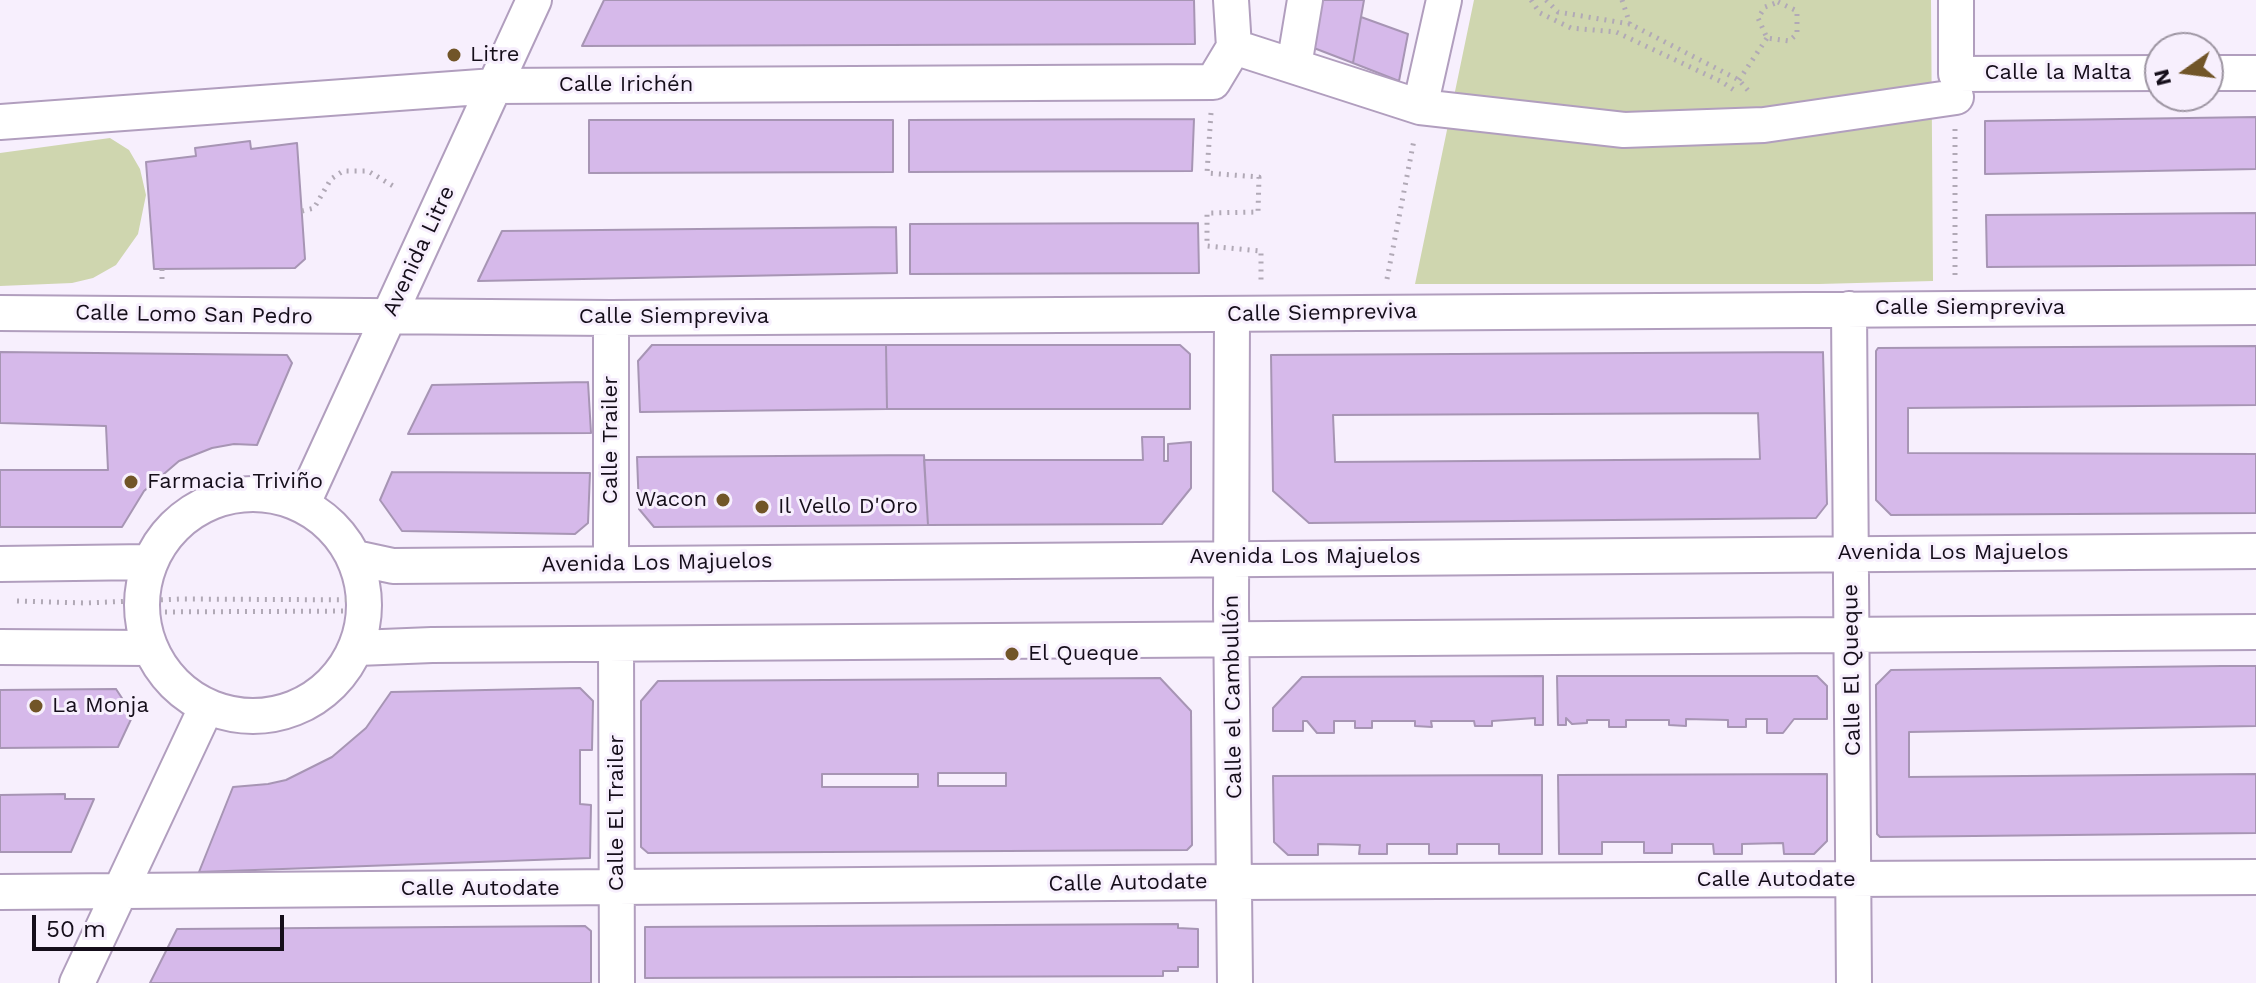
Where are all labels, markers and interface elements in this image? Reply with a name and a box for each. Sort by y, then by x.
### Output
north arrow [2144,32,2224,112]
place label: Litre [470,42,520,68]
marker: Litre [445,46,463,64]
street label: Calle la Malta [1985,60,2131,86]
text: N [2148,67,2176,88]
street label: Calle Irichén [559,72,693,98]
street label: Avenida Litre [377,182,461,320]
street label: Calle Siempreviva [1875,295,2065,321]
street label: Calle Siempreviva [1227,298,1417,328]
street label: Calle Lomo San Pedro [75,300,313,330]
street label: Calle Siempreviva [579,304,769,330]
street label: Calle Trailer [598,376,624,504]
place label: Farmacia Triviño [147,469,323,495]
marker: Farmacia Triviño [122,473,140,491]
place label: Wacon [635,487,707,513]
marker: Wacon [714,491,732,509]
place label: Il Vello D'Oro [778,494,918,520]
marker: Il Vello D'Oro [753,498,771,516]
street label: Avenida Los Majuelos [1837,540,2069,566]
street label: Avenida Los Majuelos [1189,544,1421,570]
street label: Avenida Los Majuelos [541,548,773,578]
street label: Calle El Queque [1837,584,1867,756]
street label: Calle el Cambullón [1218,595,1248,799]
place label: El Queque [1028,641,1139,667]
marker: El Queque [1003,645,1021,663]
place label: La Monja [52,693,149,719]
marker: La Monja [27,697,45,715]
street label: Calle El Trailer [604,735,630,891]
street label: Calle Autodate [1696,867,1856,893]
street label: Calle Autodate [1048,868,1208,898]
street label: Calle Autodate [400,876,560,902]
scale bar [36,899,288,949]
text: 50 m [46,915,106,943]

